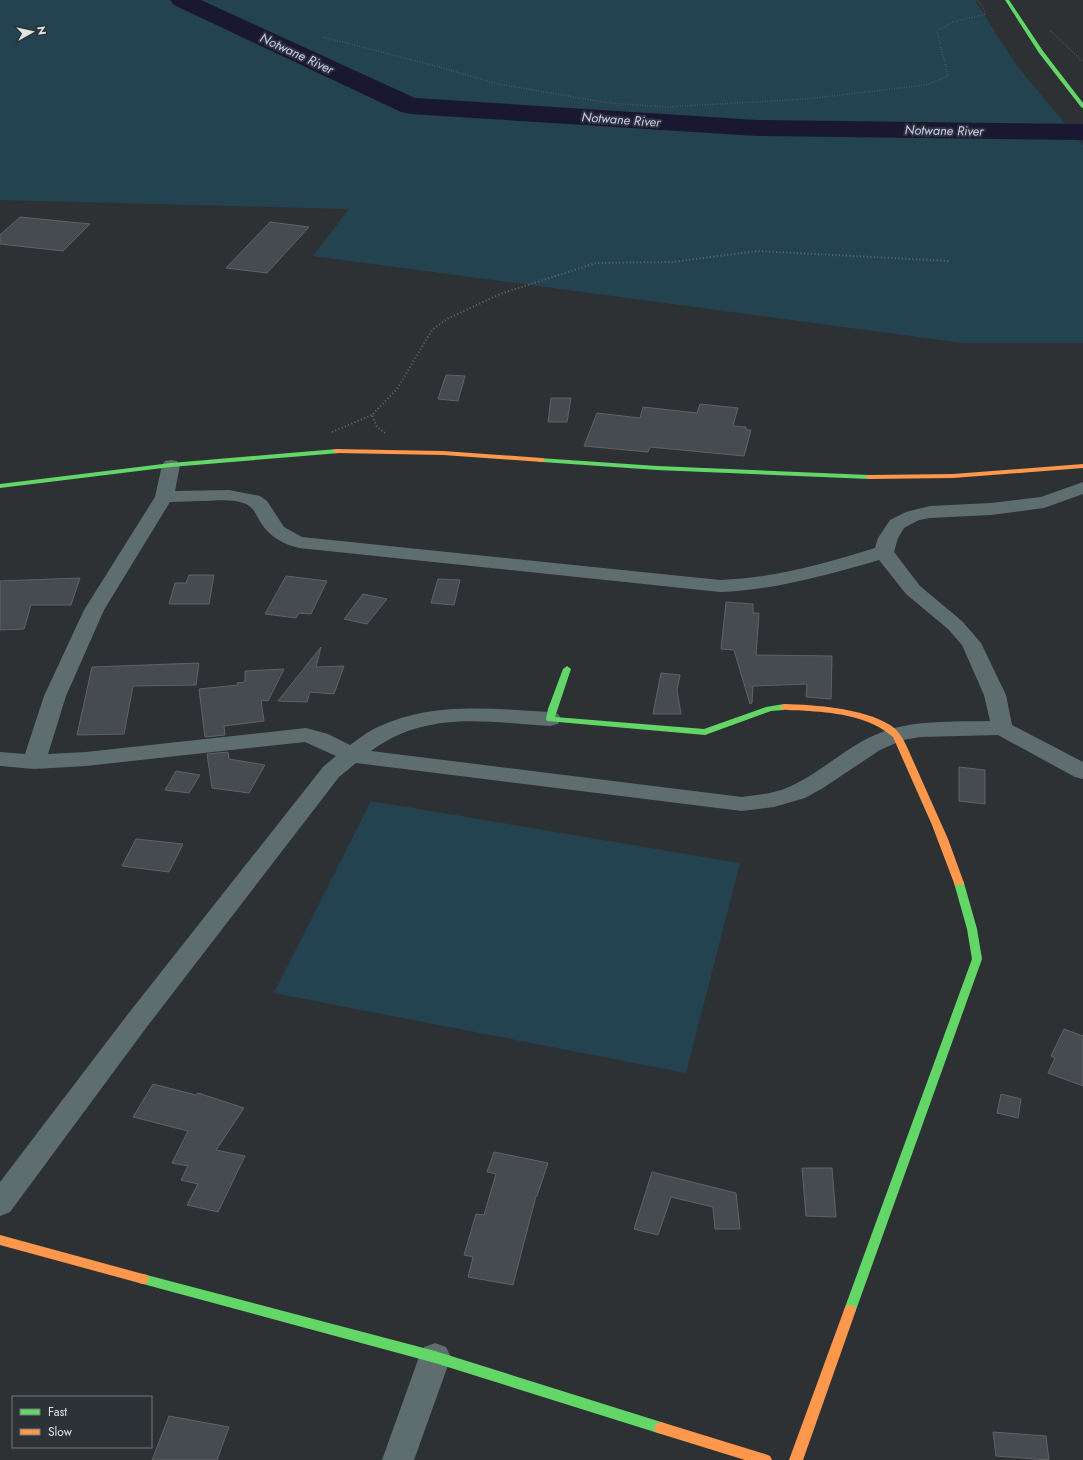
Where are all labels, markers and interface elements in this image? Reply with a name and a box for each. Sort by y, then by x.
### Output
north arrow [12,12,52,52]
text: N [33,25,50,36]
water label: Notwane River [257,28,337,79]
water label: Notwane River [581,107,662,132]
water label: Notwane River [904,120,984,141]
legend [12,1396,152,1448]
text: Fast [48,1403,67,1421]
text: Slow [48,1423,73,1441]

